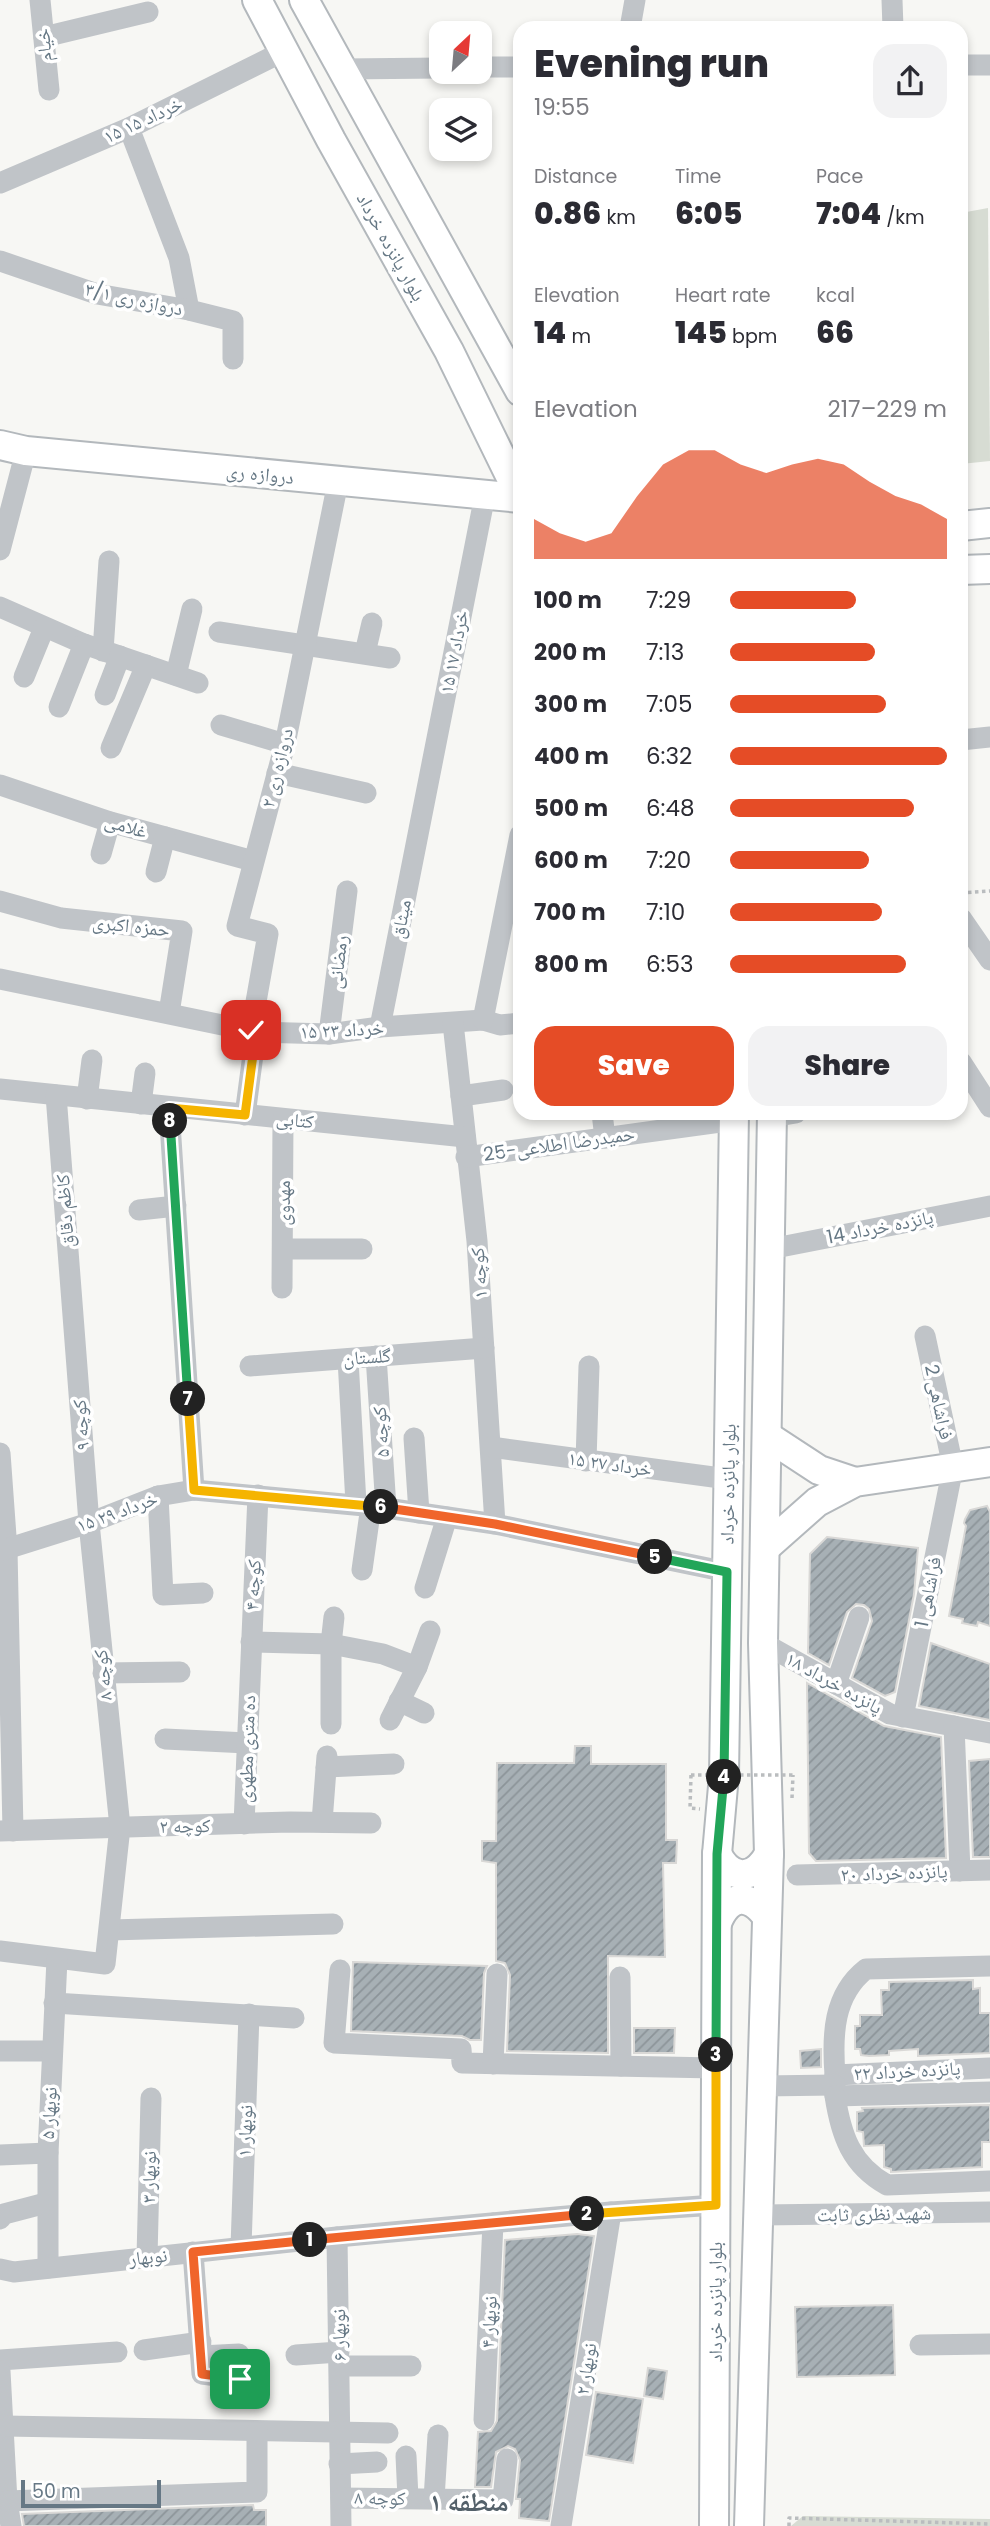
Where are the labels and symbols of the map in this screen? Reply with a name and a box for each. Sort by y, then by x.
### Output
north arrow [429,21,492,84]
street label: خیام [29,27,59,63]
street label: ۱۵ خرداد ۱۵ [99,90,187,150]
street label: بلوار پانزده خرداد [350,188,432,306]
street label: دروازه ری ۳/۱ [83,275,185,323]
street label: دروازه ری [225,457,295,491]
street label: ۱۵ خرداد ۱۷ [433,608,475,696]
street label: دروازه ری ۲ [254,725,300,811]
street label: غلامی [102,807,151,845]
street label: میثاق [384,897,418,941]
street label: حمزه اکبری [91,909,171,943]
street label: رمضانی [321,934,355,990]
pin [221,1000,281,1060]
street label: ۱۵ خرداد ۲۳ [299,1014,385,1046]
pin: 8 [152,1104,188,1138]
street label: کتابی [275,1105,315,1135]
street label: حمیدرضا اطلاعی-25 [482,1120,636,1168]
street label: کاظم دقاق [49,1173,81,1249]
street label: مهدوی [270,1180,297,1226]
street label: پانزده خرداد 14 [824,1203,936,1251]
street label: کوچه ۱ [464,1246,494,1299]
street label: گلستان [342,1342,392,1372]
street label: فراشاهی 2 [918,1362,960,1442]
pin: 7 [170,1382,206,1416]
street label: کوچه ۹ [66,1398,96,1451]
street label: کوچه ۵ [366,1405,396,1458]
street label: بلوار پانزده خرداد [713,1423,743,1545]
street label: ۱۵ خرداد ۲۷ [566,1445,654,1483]
street label: ۱۵ خرداد ۲۹ [73,1485,161,1539]
pin: 6 [364,1490,398,1524]
pin: 5 [638,1540,672,1574]
street label: فراشاهی 1 [908,1554,948,1630]
street label: کوچه ۴ [238,1559,268,1611]
street label: پانزده خرداد ۱۸ [781,1645,887,1721]
street label: کوچه ۸ [87,1648,119,1702]
street label: ده متری مطهری [232,1694,262,1803]
pin: 4 [706,1760,742,1795]
street label: کوچه ۲ [159,1812,211,1840]
street label: پانزده خرداد ۲۰ [840,1858,948,1888]
pin: 3 [698,2038,734,2072]
street label: پانزده خرداد ۲۲ [853,2055,961,2087]
street label: نوبهار ۵ [34,2086,64,2140]
street label: نوبهار ۱ [231,2104,259,2158]
street label: نوبهار ۳ [135,2151,163,2203]
pin: 2 [570,2196,604,2232]
street label: شهید نظری ثابت [817,2200,931,2228]
pin: 1 [292,2222,328,2258]
street label: نوبهار [126,2242,169,2273]
street label: بلوار پانزده خرداد [702,2242,729,2362]
street label: نوبهار ۴ [474,2295,504,2349]
street label: نوبهار ۶ [325,2309,353,2361]
street label: نوبهار ۲ [569,2341,603,2397]
pin [210,2349,270,2409]
scale bar [21,2477,161,2509]
street label: کوچه ۸ [354,2484,406,2512]
district label: منطقه ۱ [429,2484,509,2520]

